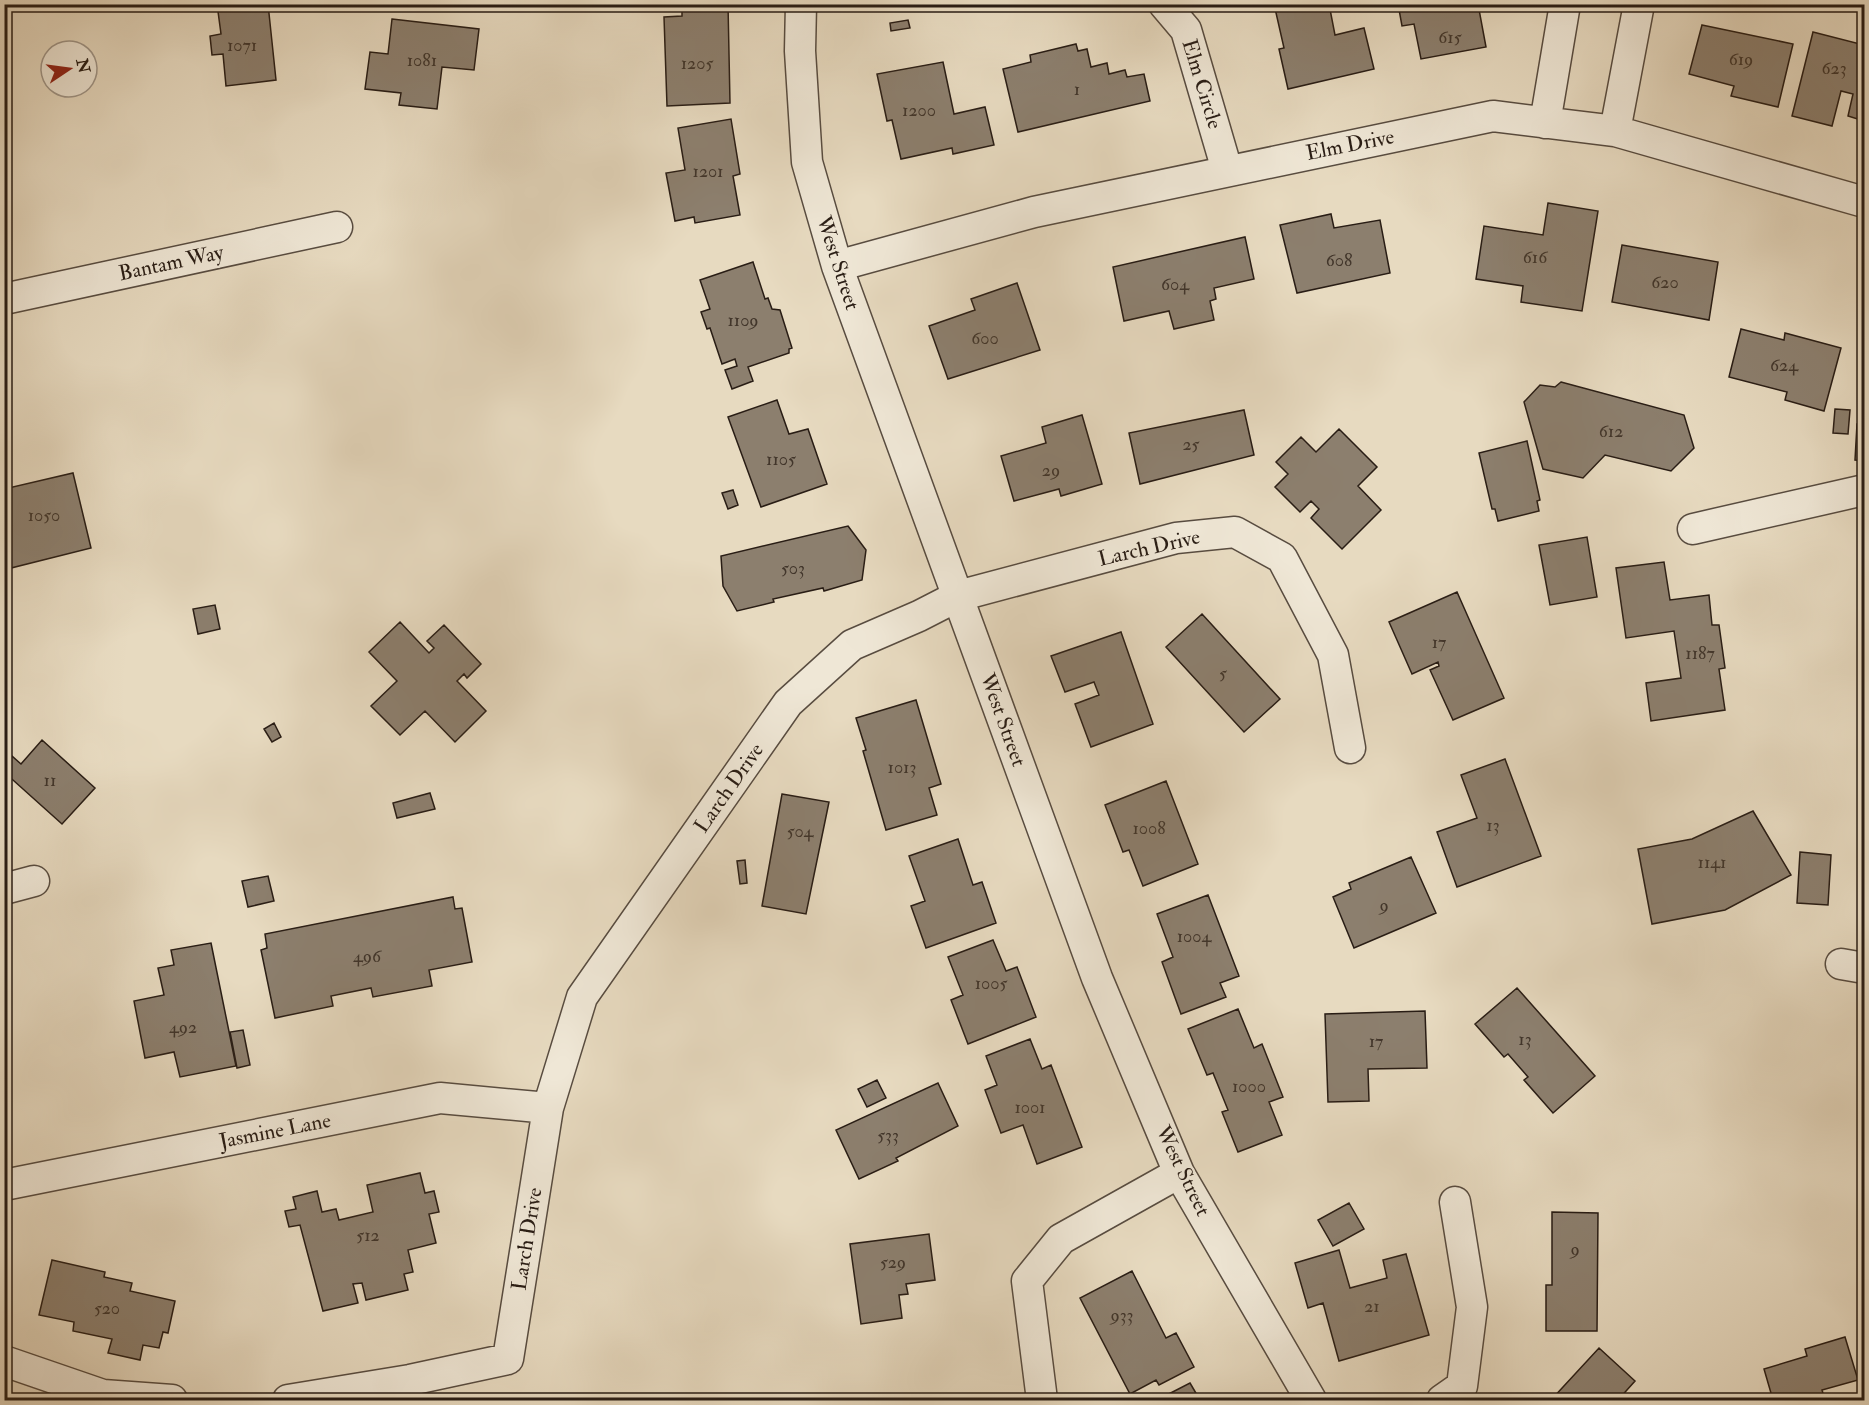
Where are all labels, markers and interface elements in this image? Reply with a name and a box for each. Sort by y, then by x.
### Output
house number: 615 [1438,26,1462,49]
house number: 1071 [227,34,257,57]
street label: Elm Circle [1176,36,1228,132]
north arrow [39,39,99,99]
house number: 619 [1729,48,1753,71]
house number: 1081 [407,49,437,72]
house number: 1205 [681,52,713,75]
text: N [71,56,94,76]
house number: 623 [1821,57,1847,80]
house number: 1 [1074,78,1080,101]
house number: 1200 [902,99,936,122]
street label: Elm Drive [1304,123,1397,167]
house number: 1201 [692,160,724,183]
street label: West Street [810,212,866,314]
street label: Bantam Way [116,239,227,287]
house number: 616 [1523,246,1548,269]
house number: 608 [1326,249,1352,272]
house number: 620 [1651,271,1679,294]
house number: 604 [1161,273,1190,296]
house number: 1109 [727,309,759,332]
house number: 600 [971,327,999,350]
house number: 624 [1770,354,1799,377]
house number: 612 [1599,420,1623,443]
house number: 25 [1183,433,1200,456]
house number: 1105 [766,448,796,471]
house number: 29 [1042,459,1060,482]
house number: 1050 [28,504,60,527]
street label: Larch Drive [1096,523,1203,573]
house number: 503 [781,557,805,580]
house number: 17 [1432,631,1446,654]
house number: 1187 [1685,642,1715,665]
house number: 5 [1219,662,1227,685]
street label: West Street [973,669,1032,771]
street label: Larch Drive [688,738,770,838]
house number: 1013 [888,756,916,779]
house number: 11 [44,769,56,792]
house number: 13 [1486,814,1500,837]
house number: 1008 [1132,817,1166,840]
house number: 504 [787,820,815,843]
house number: 1141 [1698,851,1726,874]
house number: 9 [1377,894,1389,917]
house number: 1004 [1177,925,1213,948]
house number: 496 [353,945,382,968]
house number: 1005 [975,972,1007,995]
house number: 492 [169,1016,197,1039]
house number: 13 [1518,1028,1532,1051]
house number: 17 [1369,1030,1383,1053]
house number: 1000 [1232,1075,1266,1098]
house number: 1001 [1014,1096,1046,1119]
street label: Jasmine Lane [216,1107,333,1155]
street label: West Street [1149,1120,1217,1221]
house number: 533 [877,1124,899,1147]
street label: Larch Drive [506,1186,548,1292]
house number: 512 [356,1224,380,1247]
house number: 9 [1568,1238,1580,1261]
house number: 529 [880,1251,906,1274]
house number: 21 [1364,1295,1380,1318]
house number: 520 [94,1297,120,1320]
house number: 933 [1108,1304,1134,1327]

